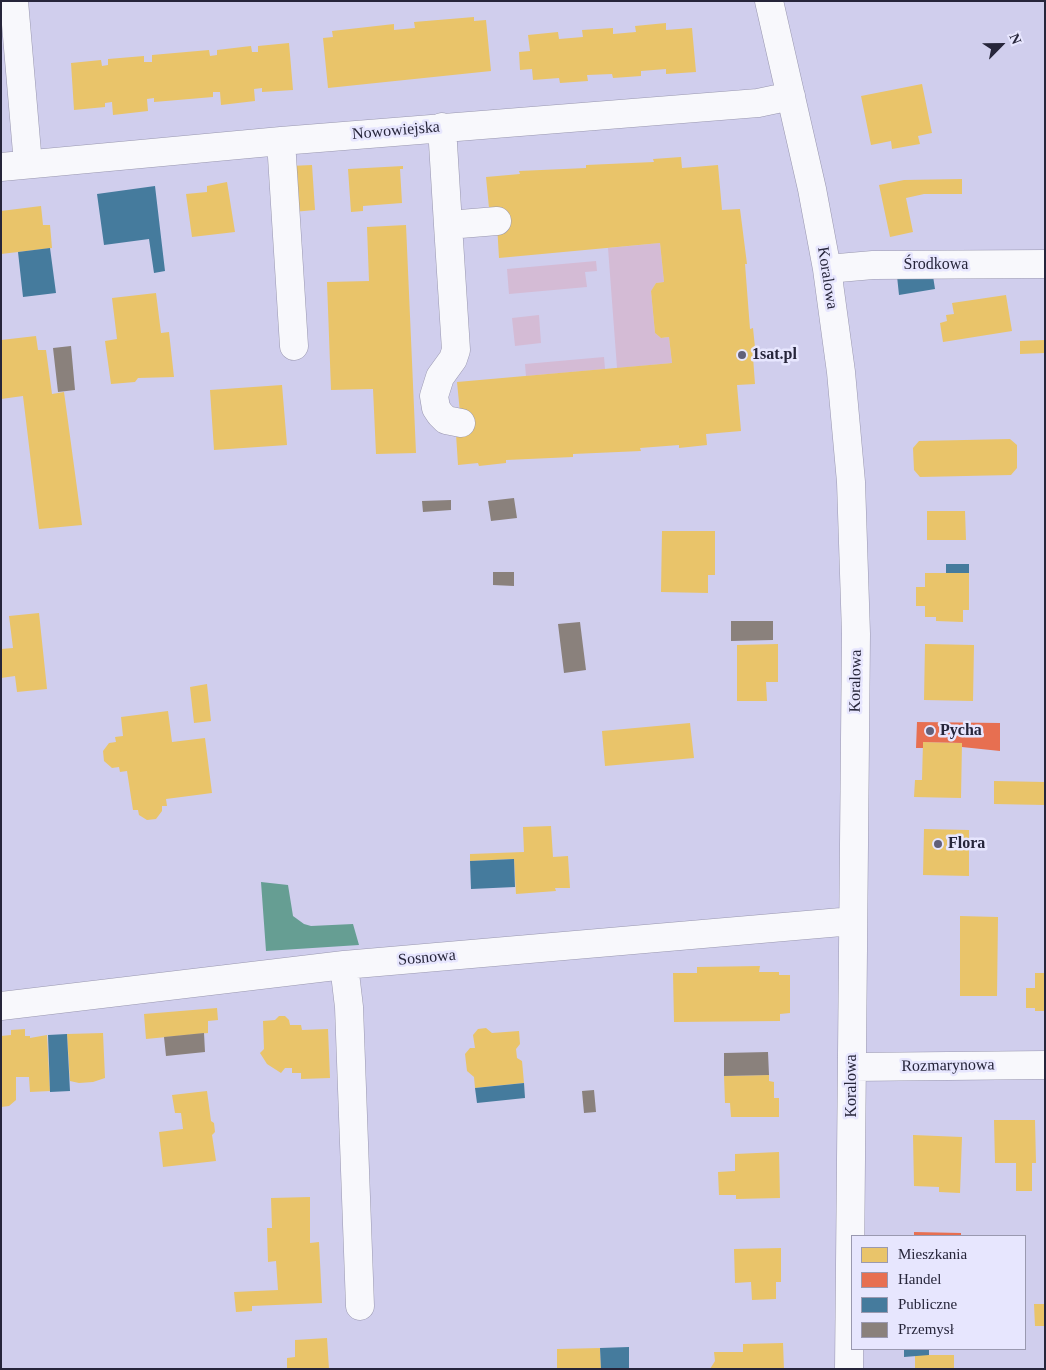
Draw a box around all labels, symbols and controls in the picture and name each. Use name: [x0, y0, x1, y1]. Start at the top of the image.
north arrow: [976, 20, 1026, 70]
text: N: [1006, 31, 1024, 47]
street label: Nowowiejska: [351, 118, 441, 144]
street label: Koralowa: [813, 245, 841, 311]
street label: Środkowa: [904, 255, 968, 275]
place label: 1sat.pl: [752, 345, 797, 365]
marker: 1sat.pl: [736, 349, 748, 361]
street label: Koralowa: [846, 649, 866, 713]
place label: Pycha: [940, 721, 982, 741]
marker: Pycha: [924, 725, 936, 737]
place label: Flora: [948, 834, 985, 854]
marker: Flora: [932, 838, 944, 850]
street label: Sosnowa: [397, 946, 457, 970]
street label: Koralowa: [842, 1054, 862, 1118]
street label: Rozmarynowa: [901, 1056, 995, 1076]
legend: [851, 1235, 1026, 1350]
text: Mieszkania: [898, 1246, 967, 1262]
text: Handel: [898, 1271, 941, 1287]
text: Publiczne: [898, 1296, 957, 1312]
text: Przemysł: [898, 1321, 954, 1337]

